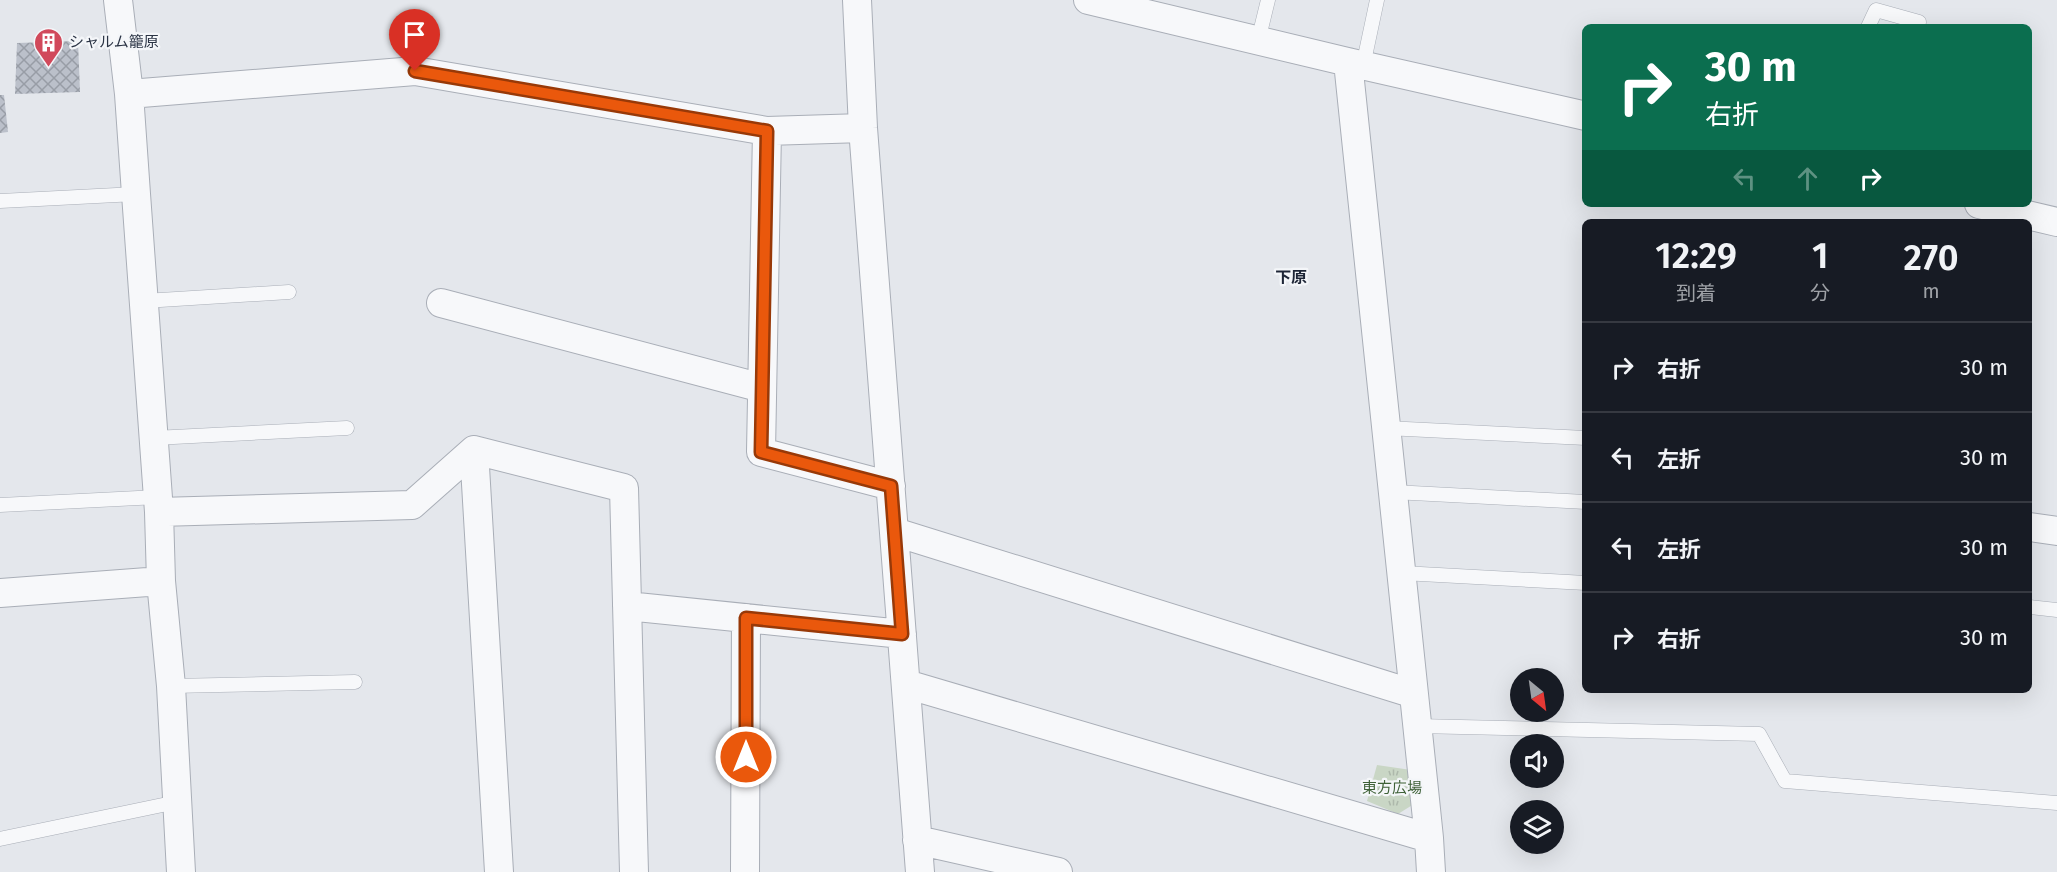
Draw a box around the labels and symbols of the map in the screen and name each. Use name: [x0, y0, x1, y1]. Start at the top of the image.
pin: [389, 9, 440, 71]
building icon: シャルム籠原: [32, 26, 64, 68]
place label: シャルム籠原: [69, 33, 159, 51]
district label: 下原: [1275, 268, 1307, 287]
north arrow: [1510, 668, 1564, 722]
position arrow: [714, 725, 778, 789]
park label: 東方広場: [1362, 779, 1422, 797]

